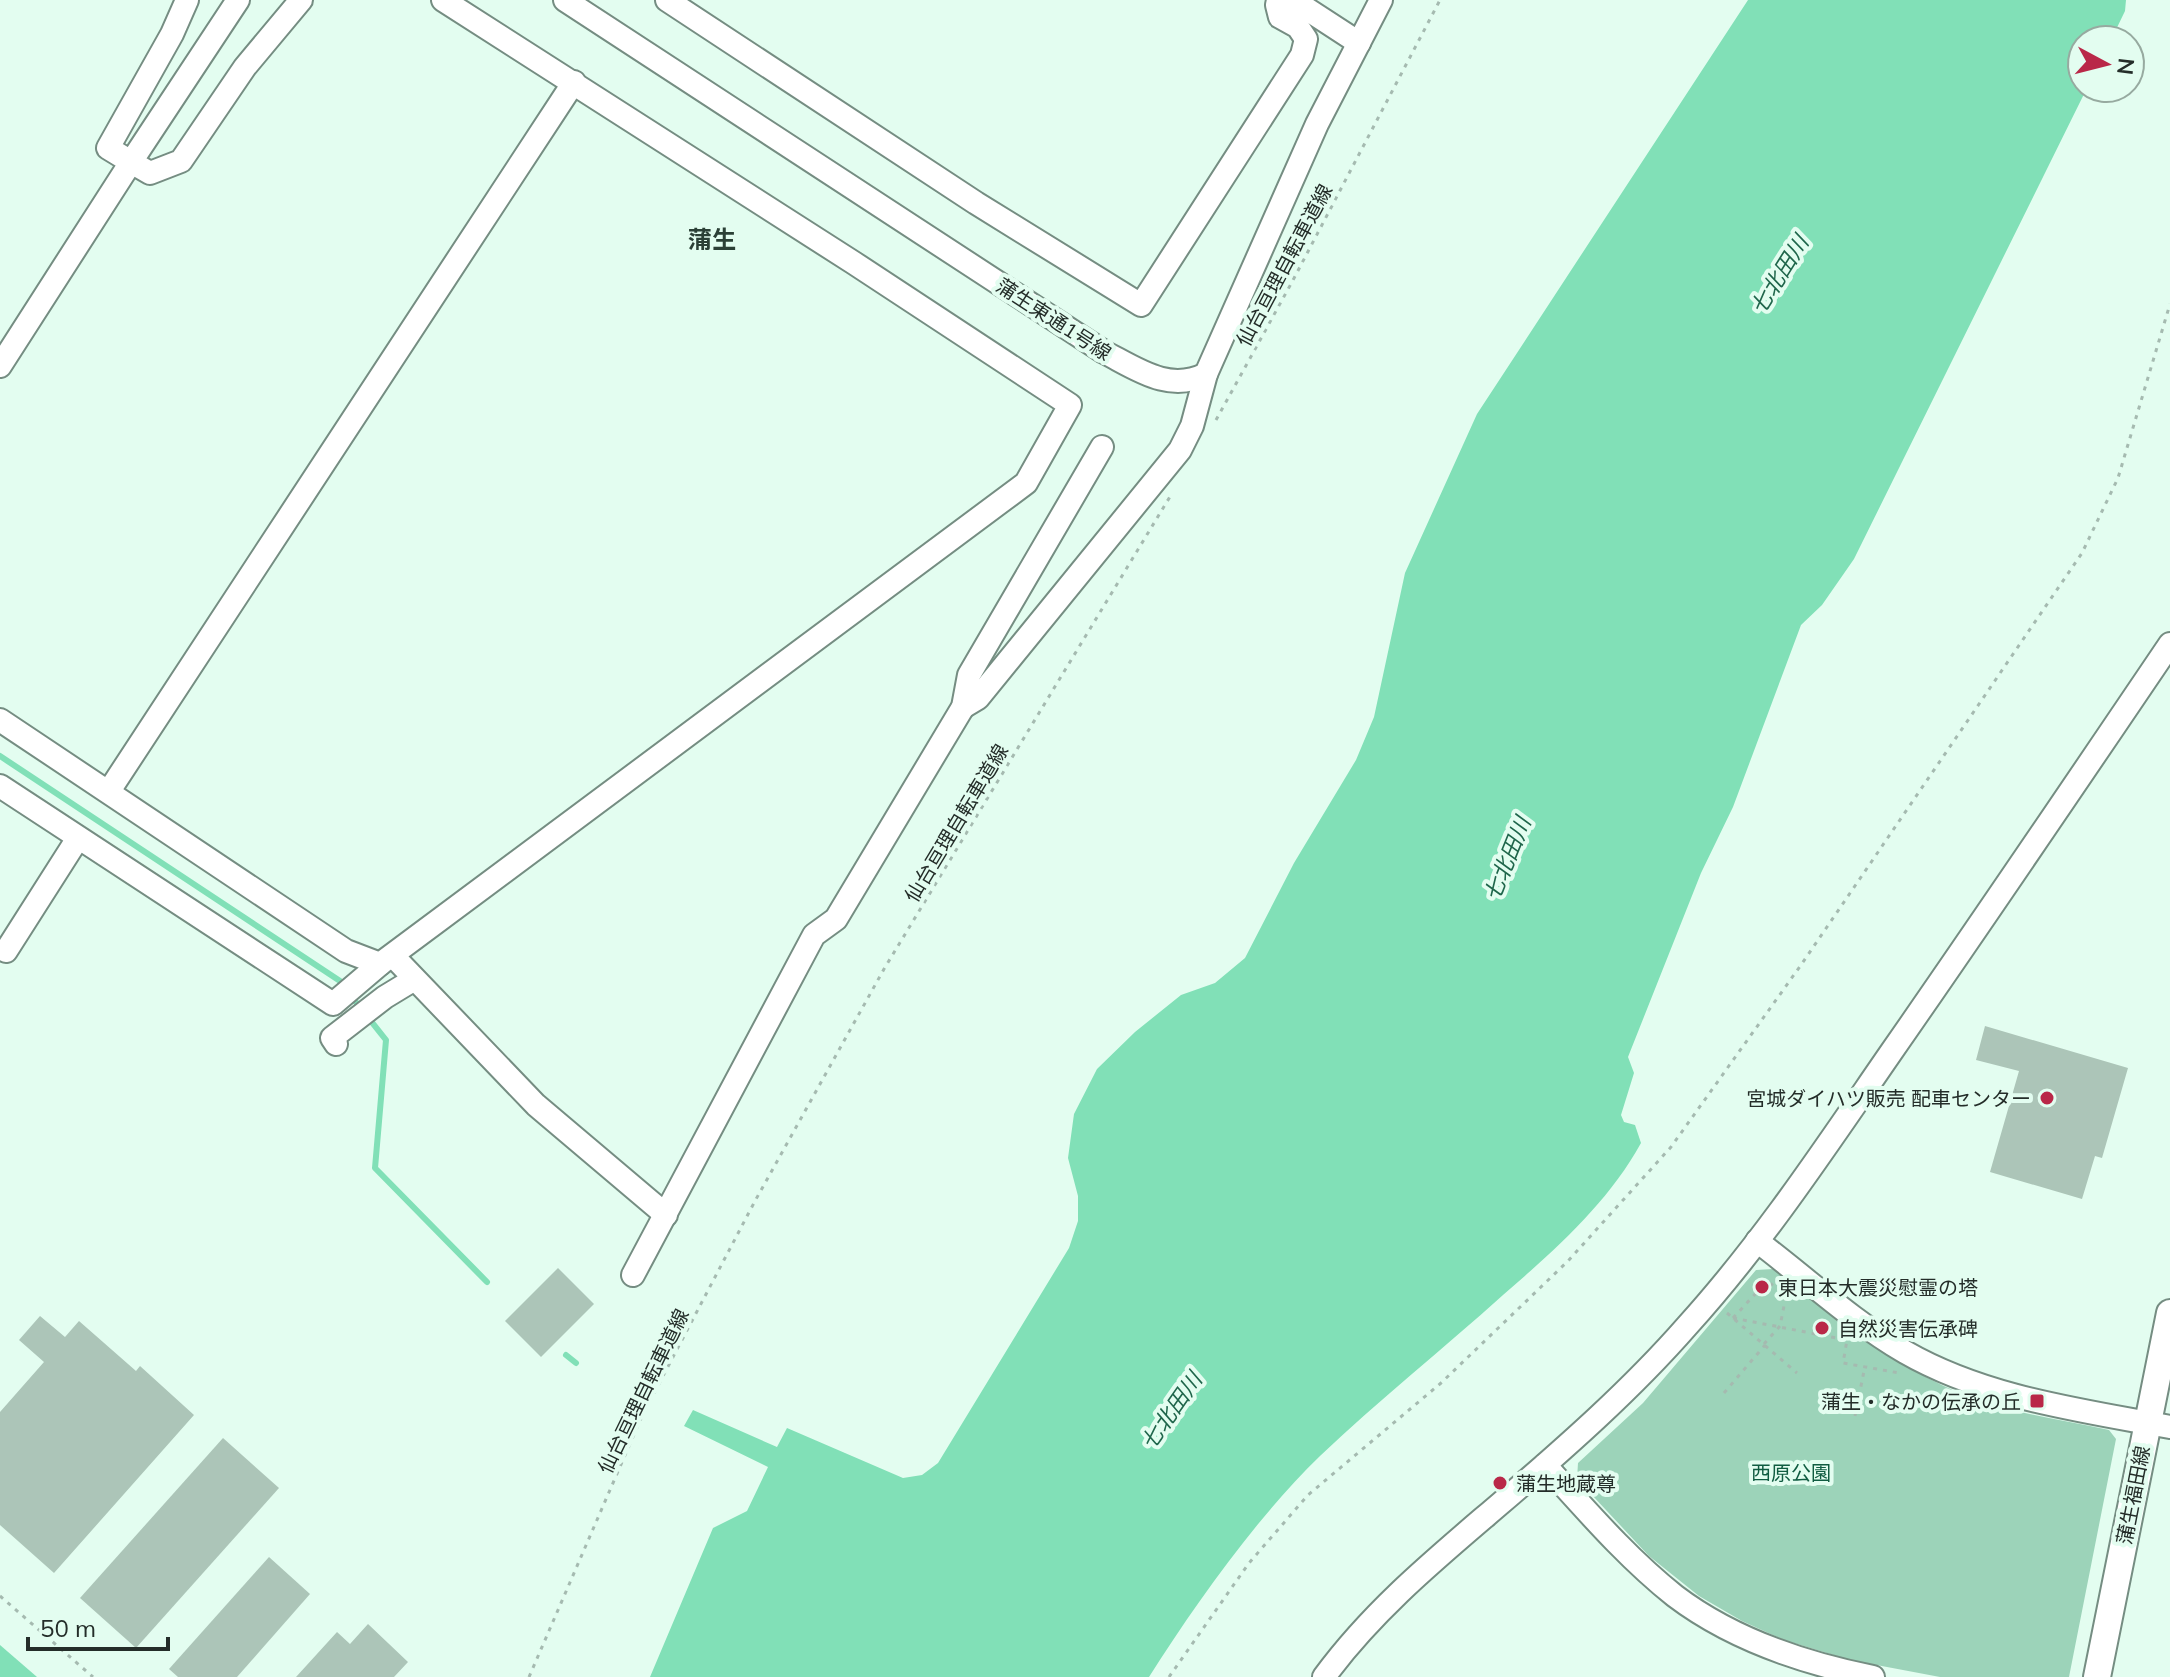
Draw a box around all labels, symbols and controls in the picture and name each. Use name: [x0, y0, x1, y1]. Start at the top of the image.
north arrow: [2066, 24, 2146, 104]
text: N: [2111, 56, 2141, 76]
street label: 仙台亘理自転車道線: [1231, 180, 1337, 350]
district label: 蒲生: [688, 224, 736, 254]
water label: 七北田川: [1744, 229, 1815, 320]
street label: 蒲生東通1号線: [992, 273, 1116, 365]
street label: 仙台亘理自転車道線: [899, 739, 1013, 907]
water label: 七北田川: [1478, 811, 1537, 905]
place label: 宮城ダイハツ販売 配車センター: [1746, 1086, 2031, 1111]
marker: 宮城ダイハツ販売 配車センター: [2038, 1089, 2056, 1107]
place label: 東日本大震災慰霊の塔: [1778, 1275, 1978, 1300]
marker: 東日本大震災慰霊の塔: [1753, 1278, 1771, 1296]
street label: 仙台亘理自転車道線: [592, 1305, 694, 1477]
place label: 自然災害伝承碑: [1838, 1316, 1978, 1341]
marker: 自然災害伝承碑: [1813, 1319, 1831, 1337]
water label: 七北田川: [1134, 1365, 1209, 1455]
place label: 蒲生・なかの伝承の丘: [1821, 1389, 2021, 1414]
marker: 蒲生・なかの伝承の丘: [2028, 1392, 2046, 1410]
street label: 蒲生福田線: [2111, 1444, 2155, 1546]
park label: 西原公園: [1751, 1460, 1831, 1485]
place label: 蒲生地蔵尊: [1516, 1471, 1616, 1496]
marker: 蒲生地蔵尊: [1491, 1474, 1509, 1492]
scale bar: [28, 1601, 168, 1651]
text: 50 m: [40, 1613, 96, 1643]

